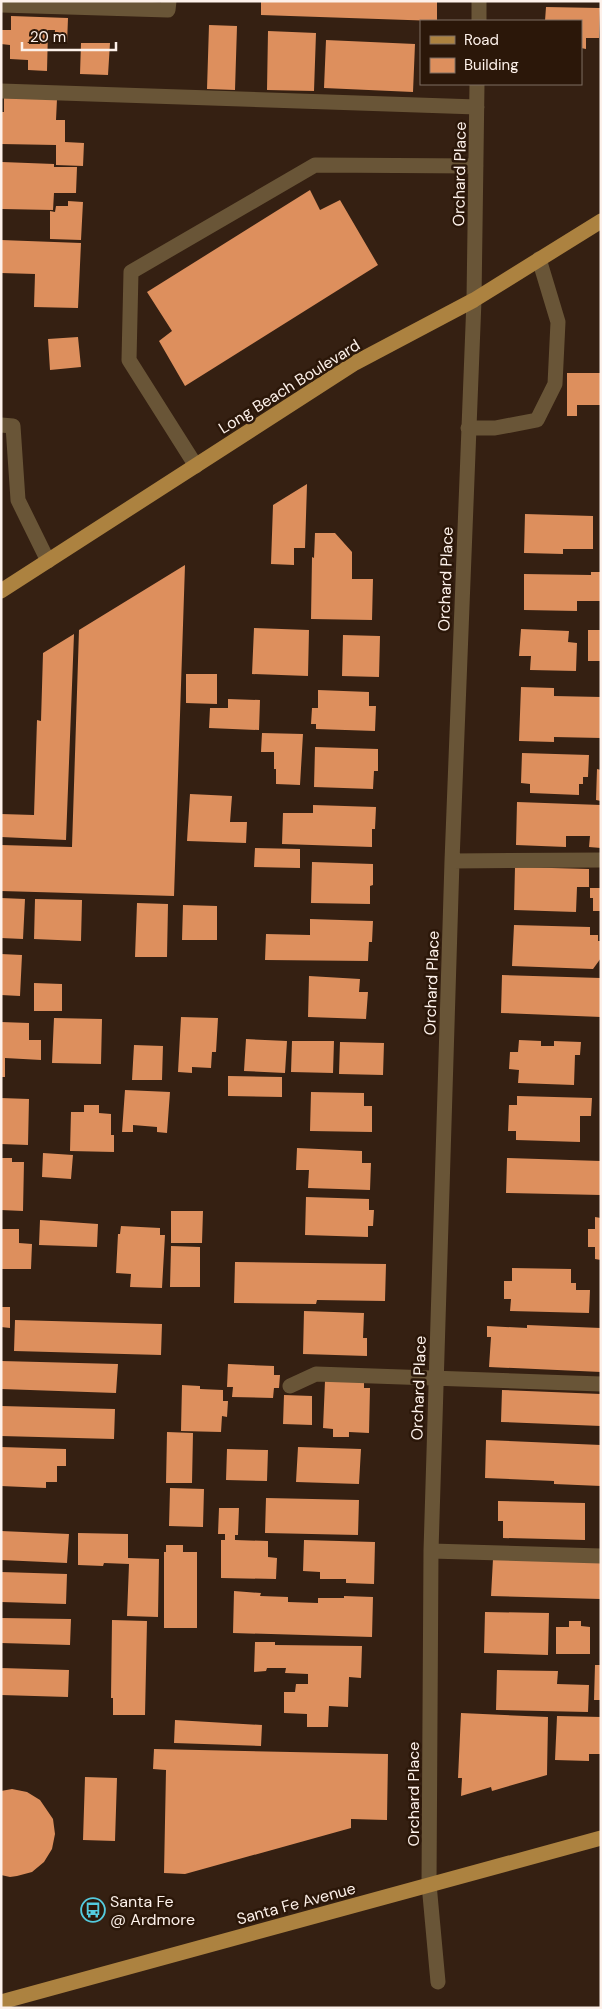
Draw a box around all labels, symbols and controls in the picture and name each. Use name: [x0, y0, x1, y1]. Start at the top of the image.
scale bar: [22, 20, 116, 52]
legend: [420, 20, 582, 85]
text: 20 m: [30, 27, 66, 47]
text: Road: [464, 30, 499, 50]
text: Building: [464, 55, 519, 75]
street label: Orchard Place: [448, 121, 471, 227]
street label: Long Beach Boulevard: [215, 334, 364, 439]
street label: Orchard Place: [433, 526, 458, 632]
street label: Orchard Place: [419, 930, 444, 1036]
street label: Orchard Place: [406, 1335, 431, 1441]
street label: Orchard Place: [403, 1742, 424, 1846]
street label: Santa Fe Avenue: [234, 1878, 358, 1929]
place label: Santa Fe @ Ardmore: [110, 1891, 195, 1930]
bus stop icon: Santa Fe @ Ardmore: [80, 1897, 106, 1923]

